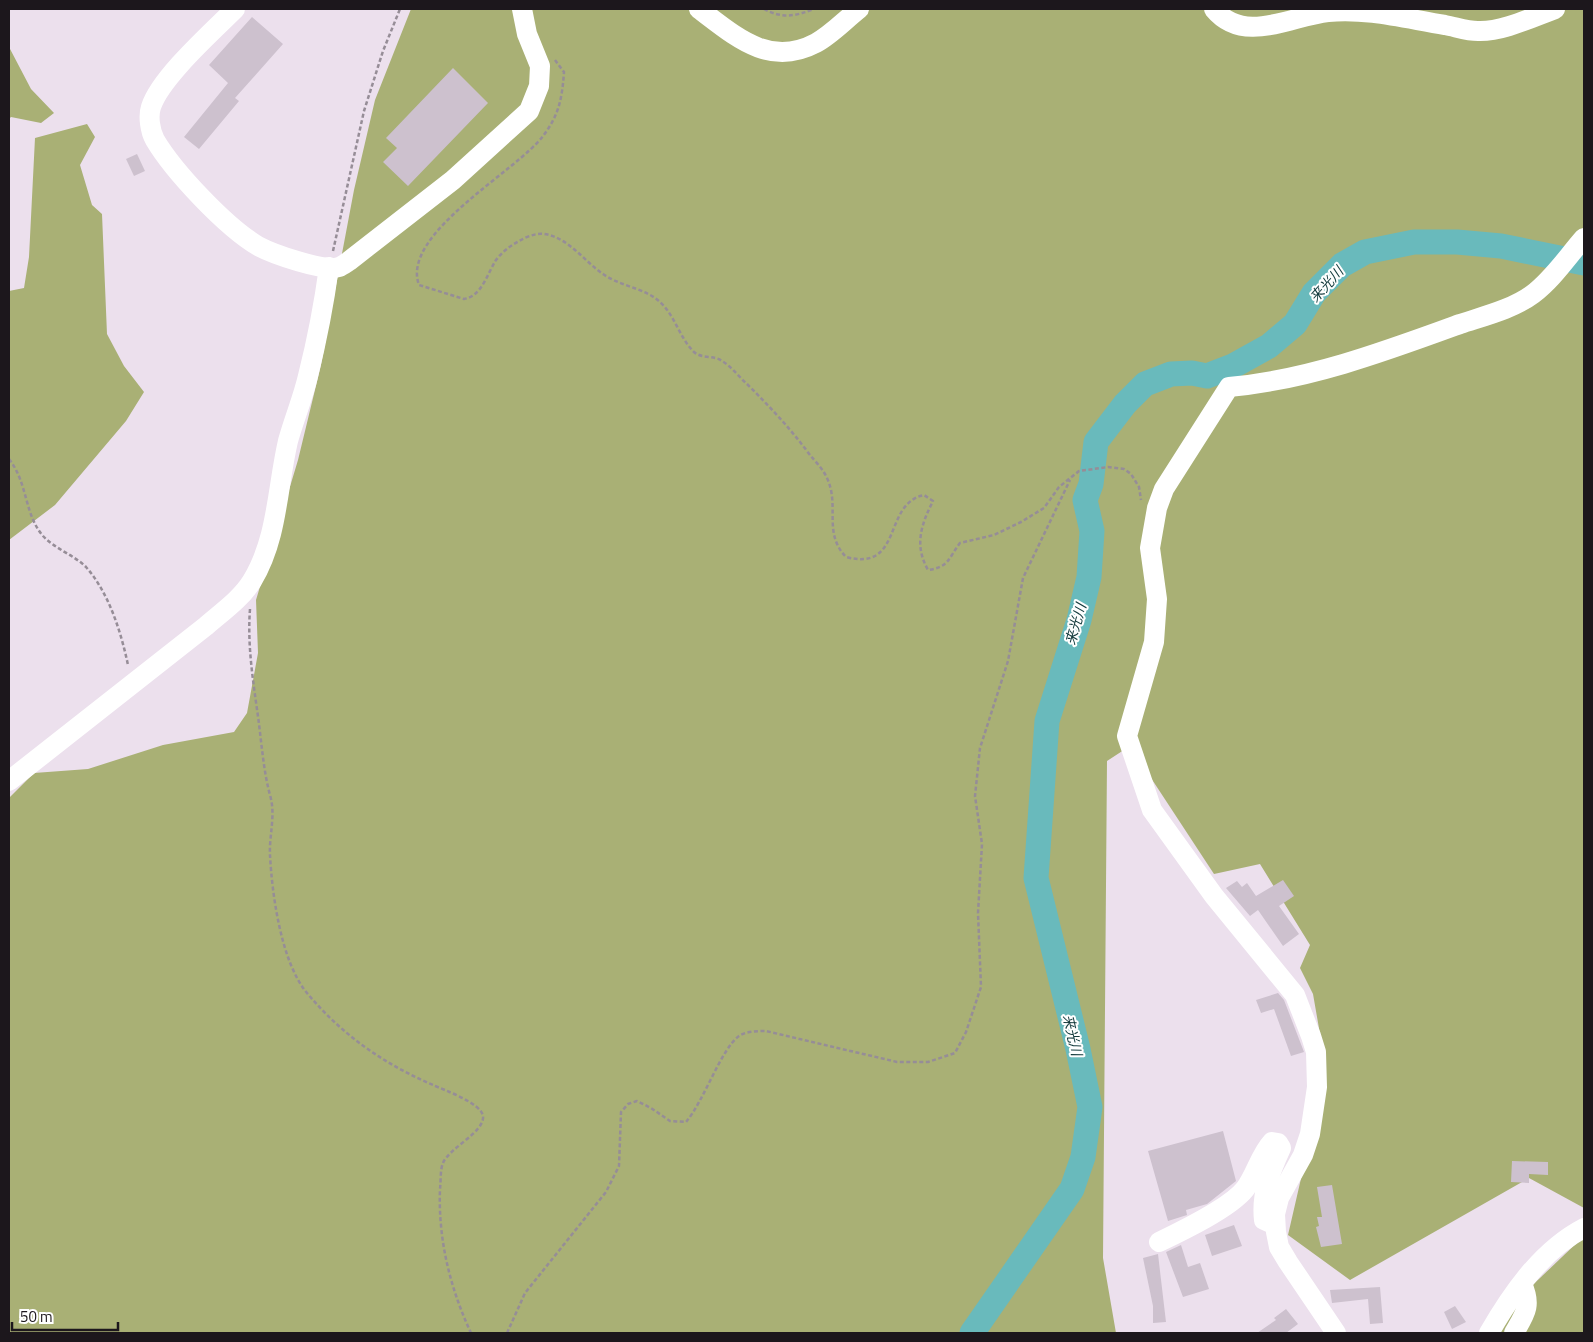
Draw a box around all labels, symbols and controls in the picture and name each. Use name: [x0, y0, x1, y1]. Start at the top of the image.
water label: 来光川: [1304, 260, 1349, 307]
water label: 来光川: [1059, 599, 1091, 647]
water label: 来光川: [1058, 1012, 1088, 1060]
scale bar: [12, 1300, 119, 1332]
text: 50 m: [20, 1305, 53, 1328]

